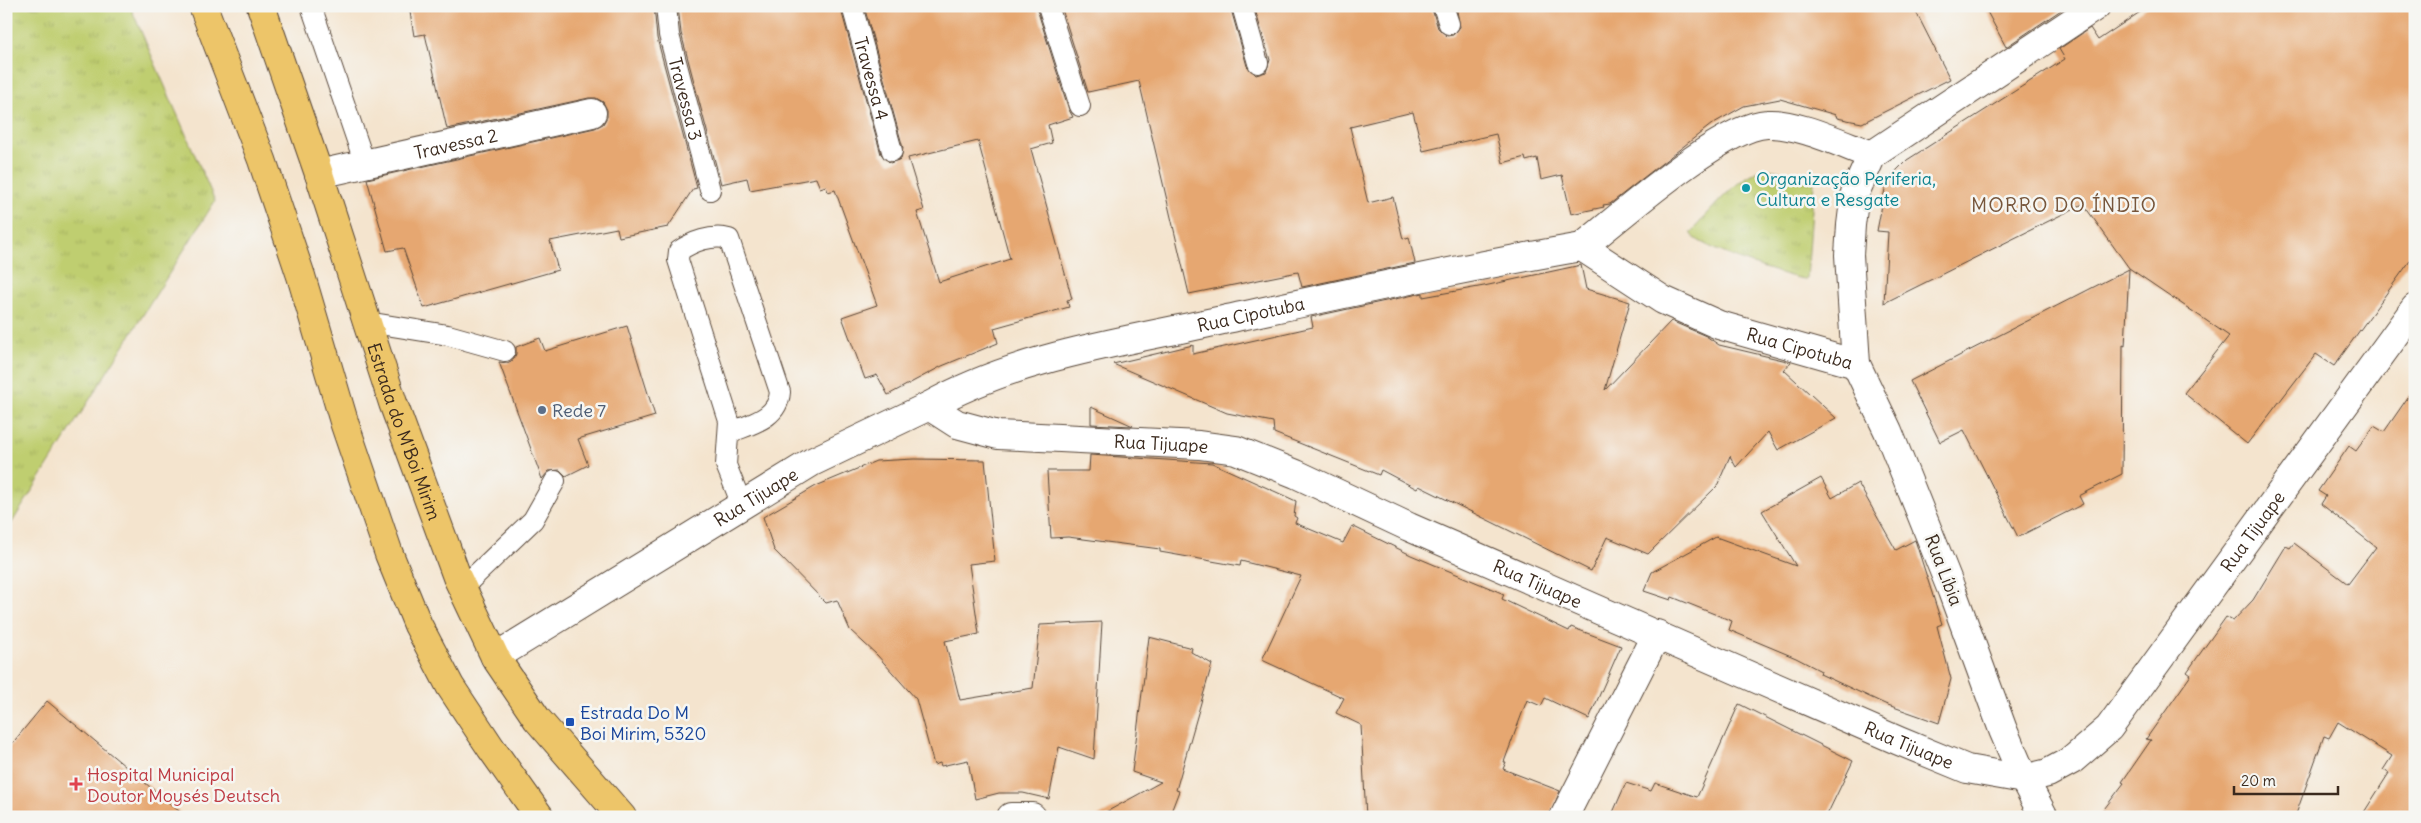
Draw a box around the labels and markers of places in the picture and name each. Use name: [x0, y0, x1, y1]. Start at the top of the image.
place label: Organização Periferia, Cultura e Resgate: [1756, 167, 1936, 211]
marker: Organização Periferia, Cultura e Resgate: [1740, 182, 1752, 194]
place label: Rede 7: [552, 399, 606, 422]
marker: Rede 7: [536, 404, 548, 416]
place label: Estrada Do M Boi Mirim, 5320: [580, 701, 706, 745]
marker: Estrada Do M Boi Mirim, 5320: [564, 716, 576, 728]
place label: Hospital Municipal Doutor Moysés Deutsch: [87, 763, 280, 807]
marker: Hospital Municipal Doutor Moysés Deutsch: [69, 777, 83, 791]

